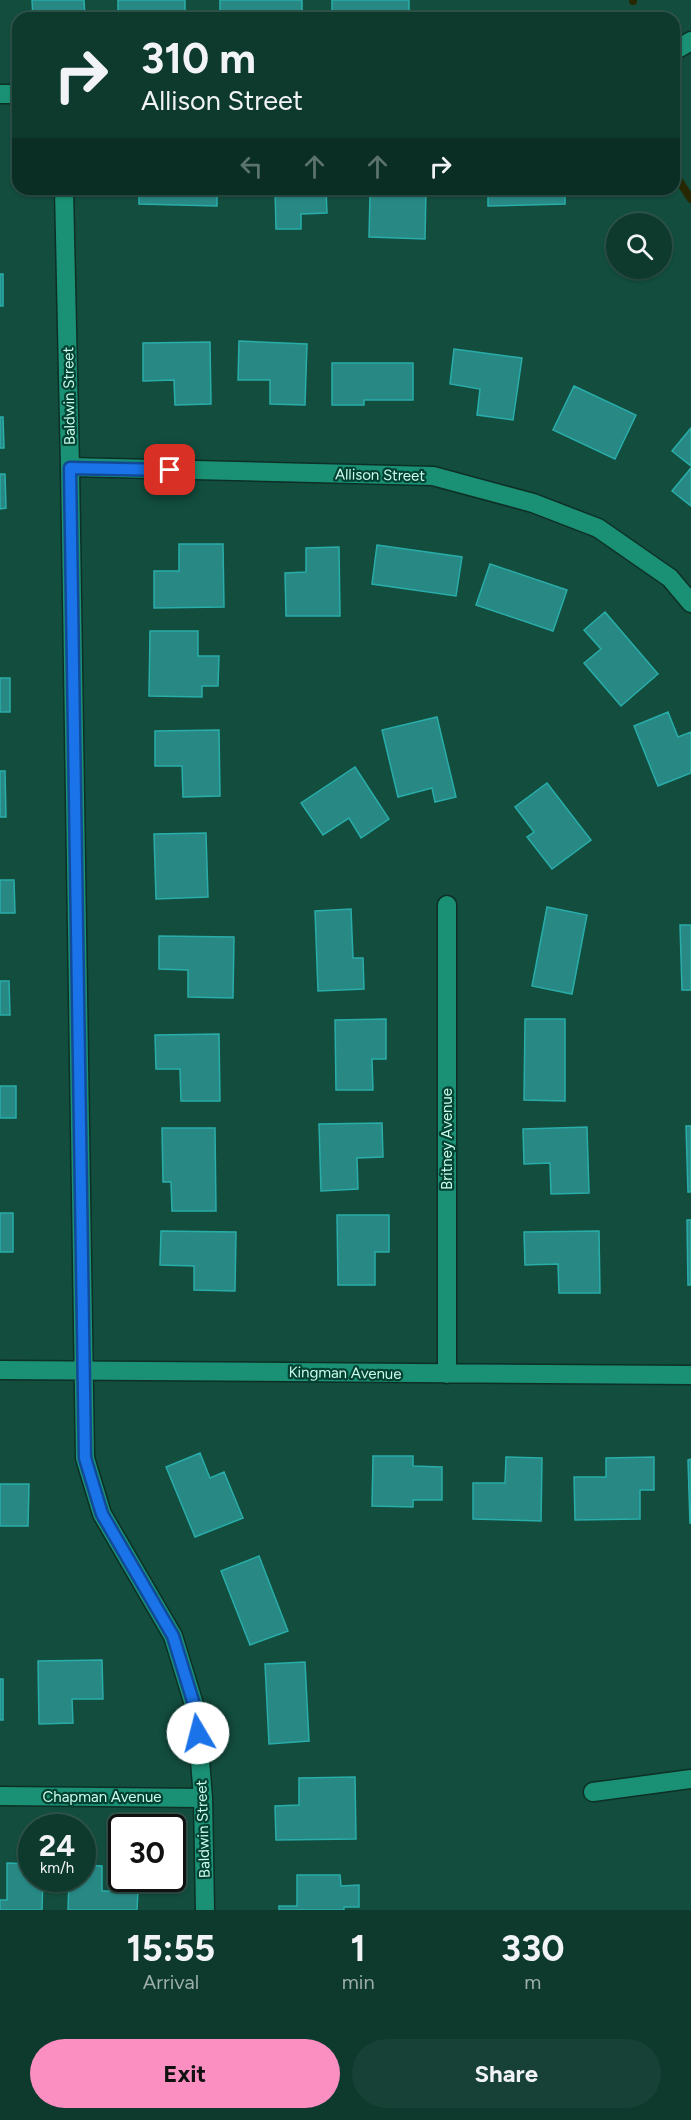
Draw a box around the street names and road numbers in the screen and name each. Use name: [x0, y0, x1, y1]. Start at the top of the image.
street label: Baldwin Street: [59, 346, 79, 445]
street label: Allison Street: [335, 465, 425, 485]
street label: Britney Avenue: [438, 1088, 456, 1190]
street label: Kingman Avenue: [288, 1363, 402, 1383]
street label: Baldwin Street: [192, 1779, 214, 1878]
street label: Chapman Avenue: [43, 1788, 161, 1806]

